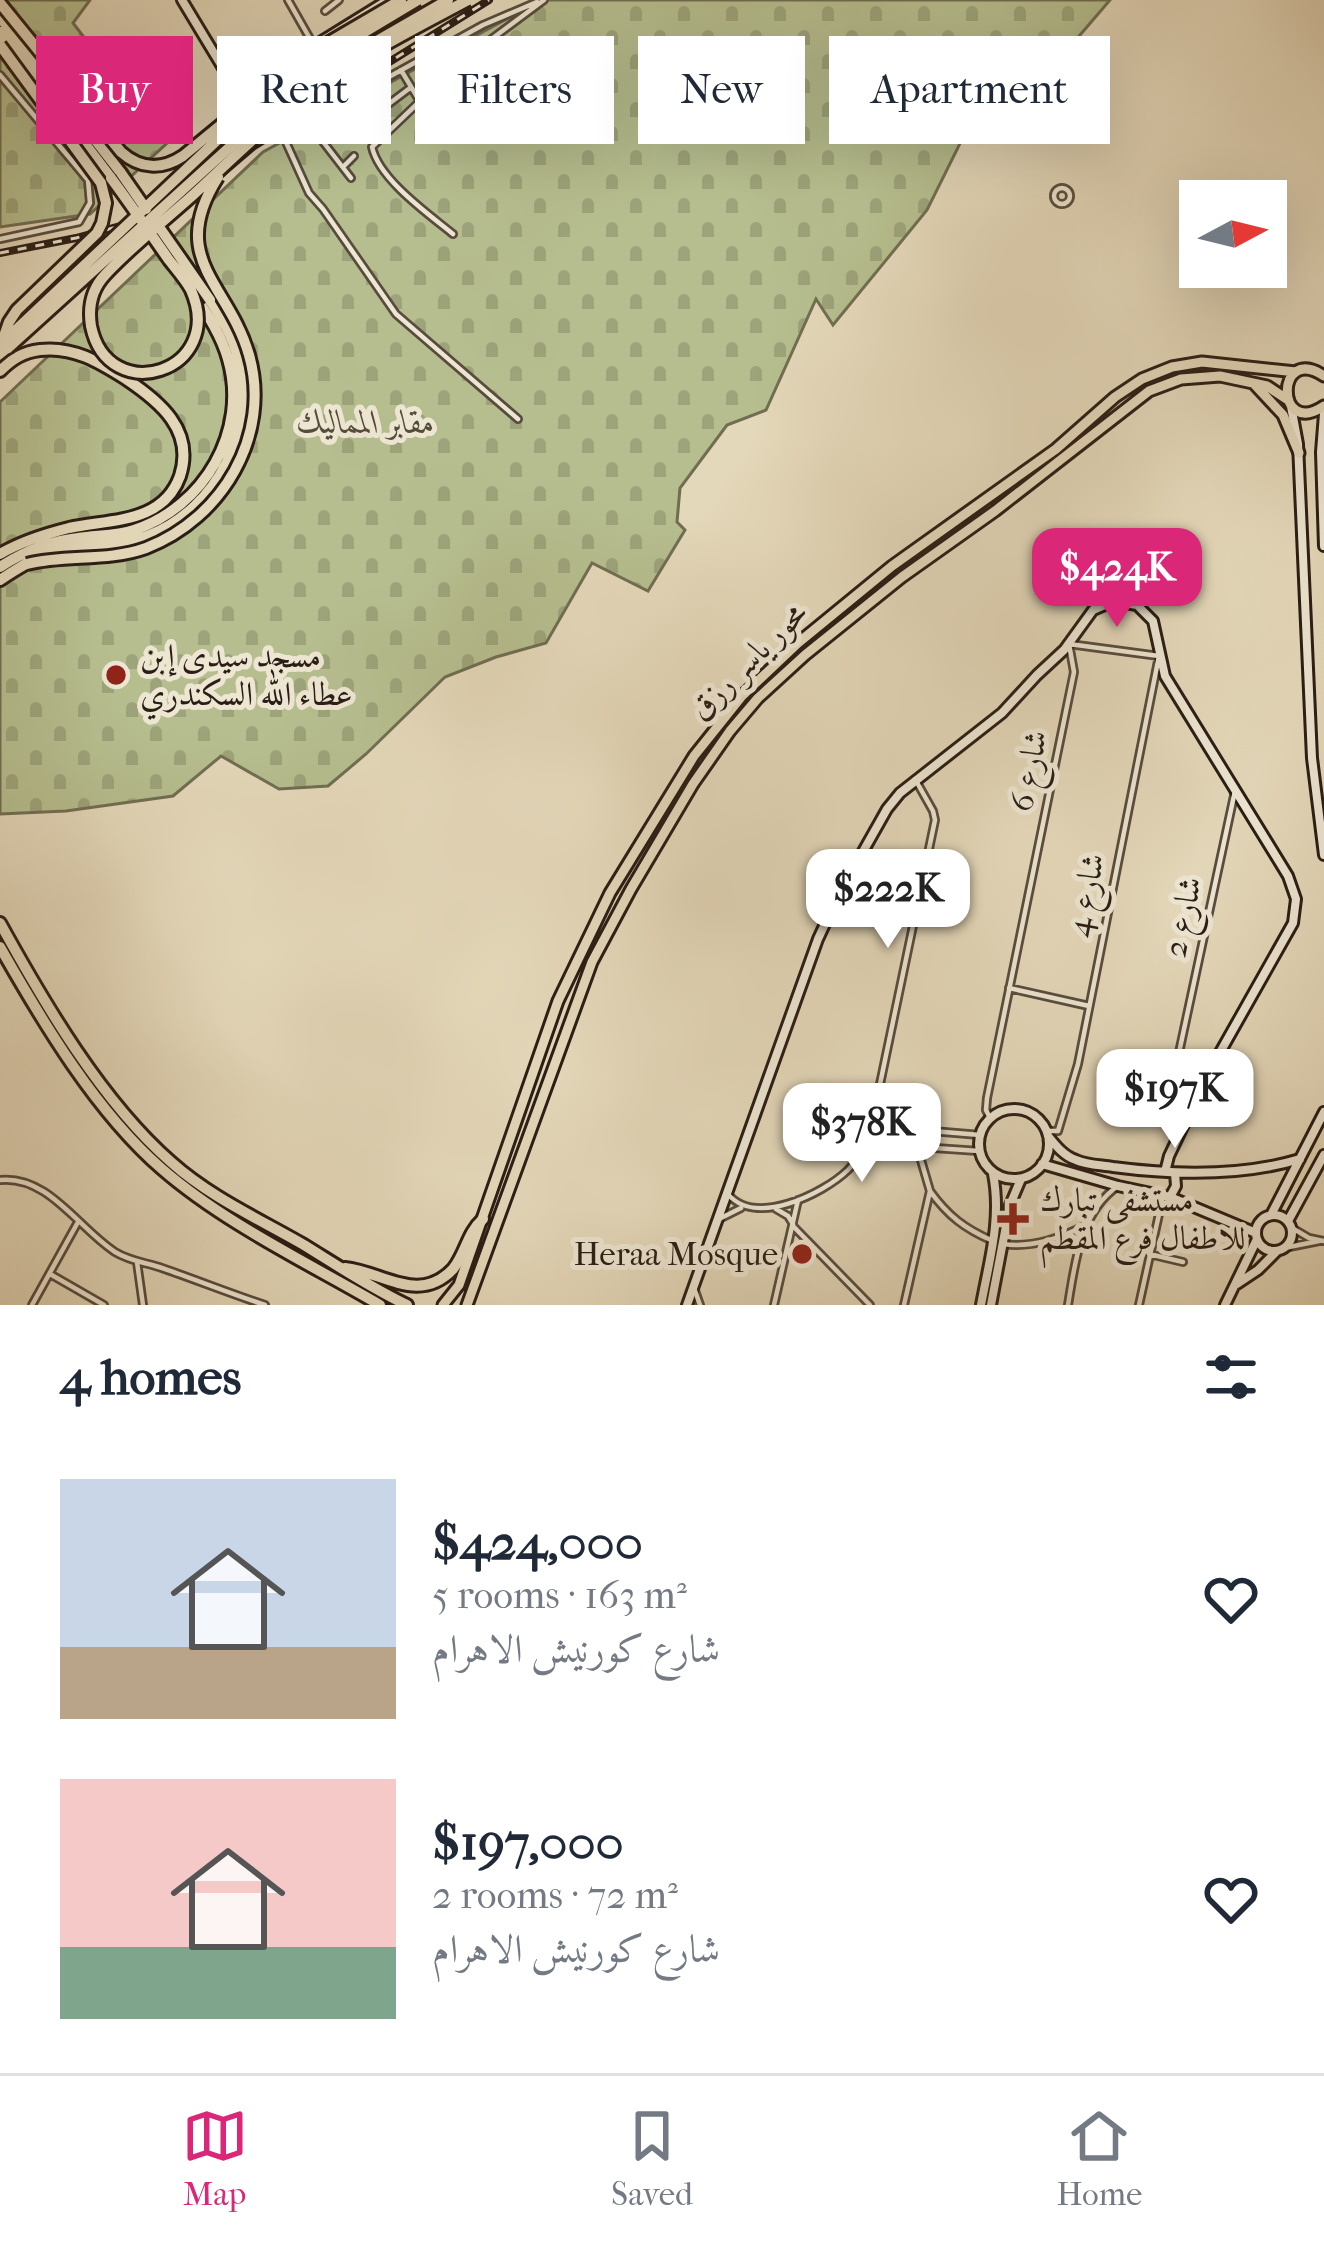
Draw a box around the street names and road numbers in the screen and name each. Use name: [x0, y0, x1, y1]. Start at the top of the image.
street label: محور ياسر رزق: [681, 594, 817, 730]
street label: شارع 6: [1002, 727, 1064, 817]
street label: شارع 4: [1059, 850, 1121, 941]
street label: شارع 2: [1155, 873, 1218, 963]

